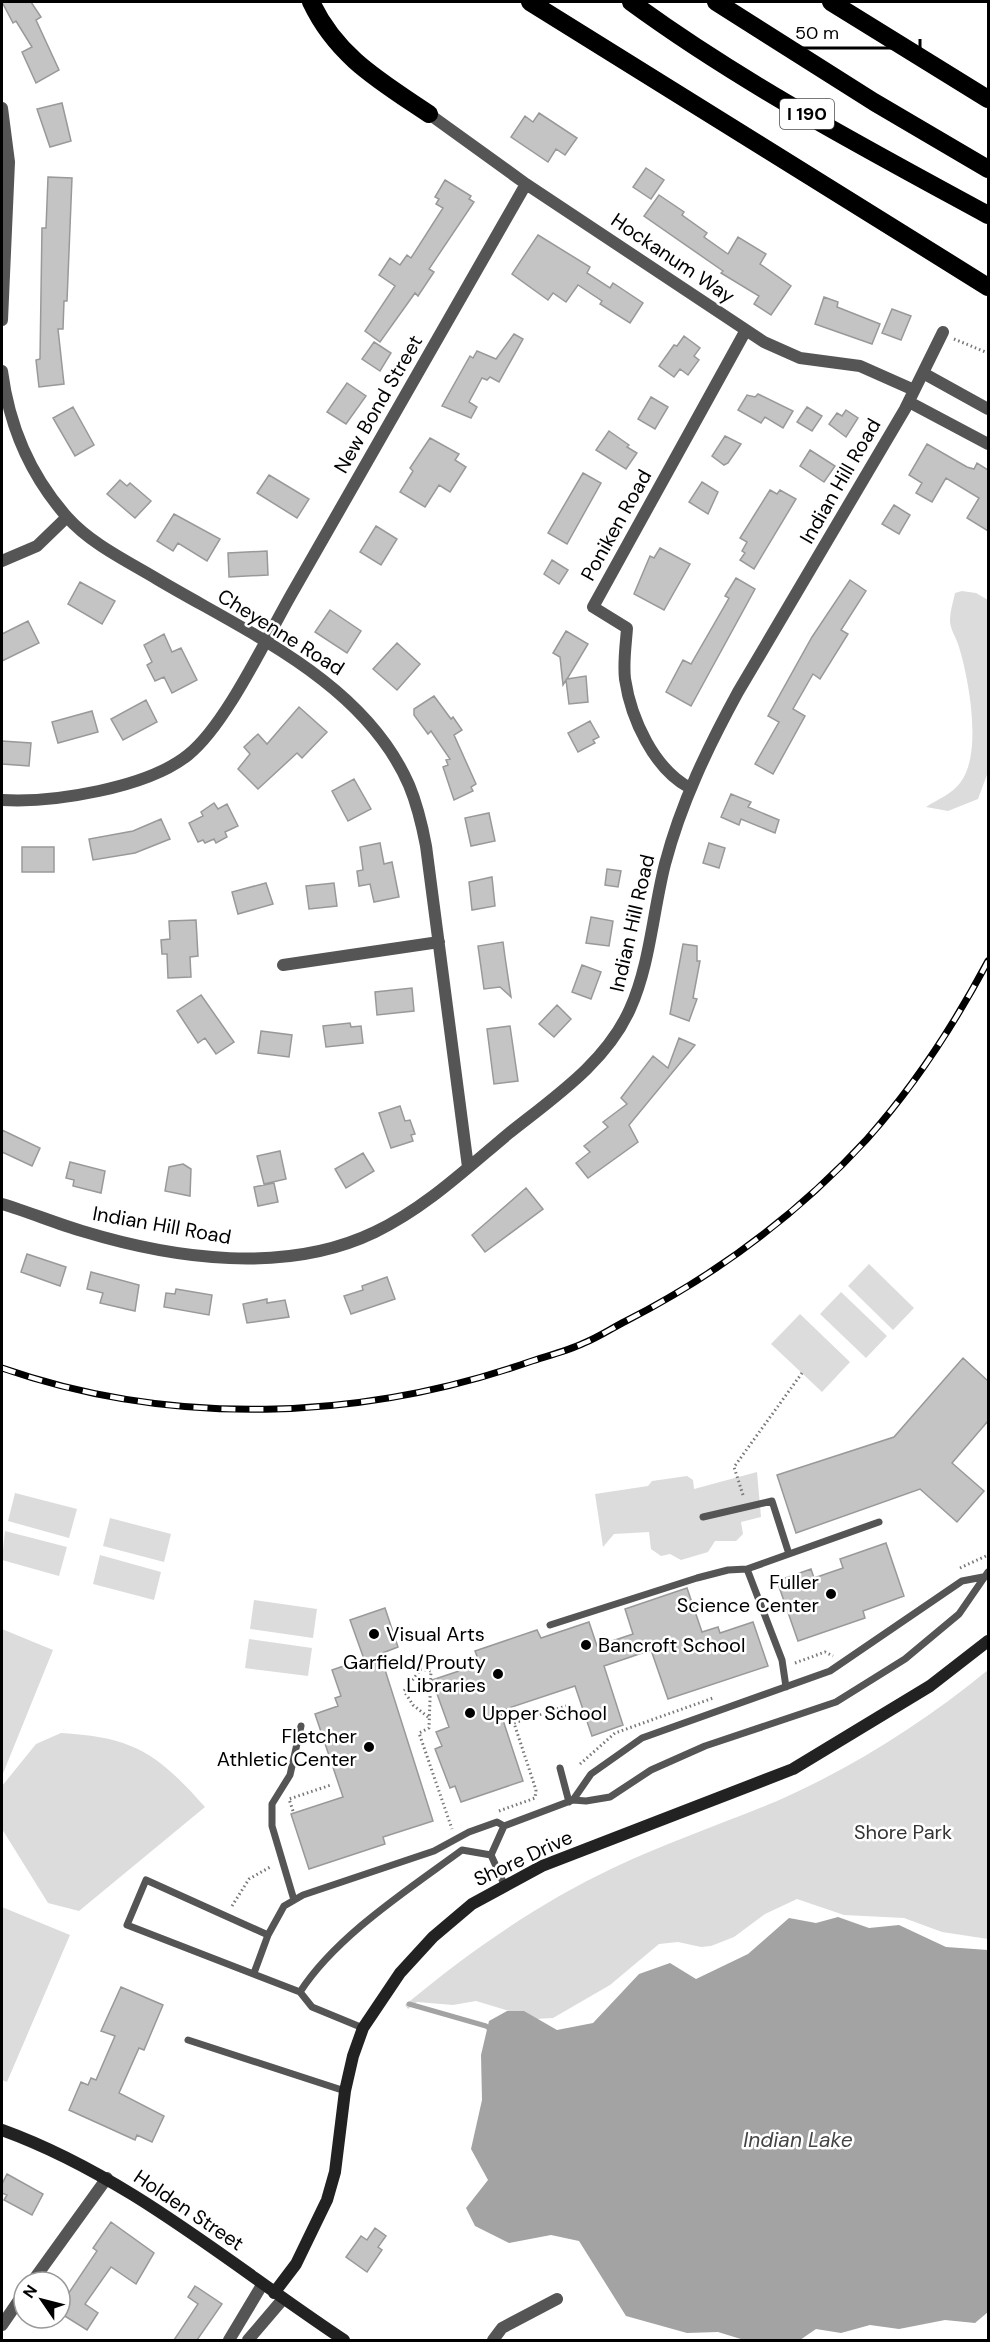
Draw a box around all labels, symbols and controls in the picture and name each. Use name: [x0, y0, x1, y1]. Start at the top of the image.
scale bar: [786, 12, 920, 50]
text: 50 m: [795, 21, 839, 45]
road number: I 190: [780, 99, 834, 129]
street label: Hockanum Way: [606, 207, 740, 309]
street label: New Bond Street: [328, 330, 428, 478]
street label: Indian Hill Road: [794, 414, 886, 548]
street label: Poniken Road: [575, 465, 657, 585]
street label: Cheyenne Road: [213, 583, 349, 681]
street label: Indian Hill Road: [604, 852, 660, 994]
street label: Indian Hill Road: [91, 1200, 233, 1250]
place label: Fuller Science Center: [677, 1569, 819, 1618]
marker: Fuller Science Center: [824, 1587, 838, 1601]
place label: Visual Arts: [386, 1621, 485, 1647]
marker: Visual Arts: [367, 1627, 381, 1641]
place label: Bancroft School: [598, 1632, 745, 1658]
marker: Bancroft School: [579, 1638, 593, 1652]
place label: Garfield/Prouty Libraries: [343, 1649, 486, 1698]
marker: Garfield/Prouty Libraries: [491, 1667, 505, 1681]
place label: Upper School: [482, 1700, 607, 1726]
marker: Upper School: [463, 1706, 477, 1720]
place label: Fletcher Athletic Center: [217, 1723, 357, 1772]
marker: Fletcher Athletic Center: [362, 1740, 376, 1754]
park label: Shore Park: [854, 1819, 952, 1845]
street label: Shore Drive: [469, 1824, 577, 1892]
water label: Indian Lake: [743, 2126, 853, 2154]
street label: Holden Street: [129, 2164, 249, 2256]
north arrow: [12, 2270, 72, 2330]
text: N: [18, 2281, 42, 2302]

